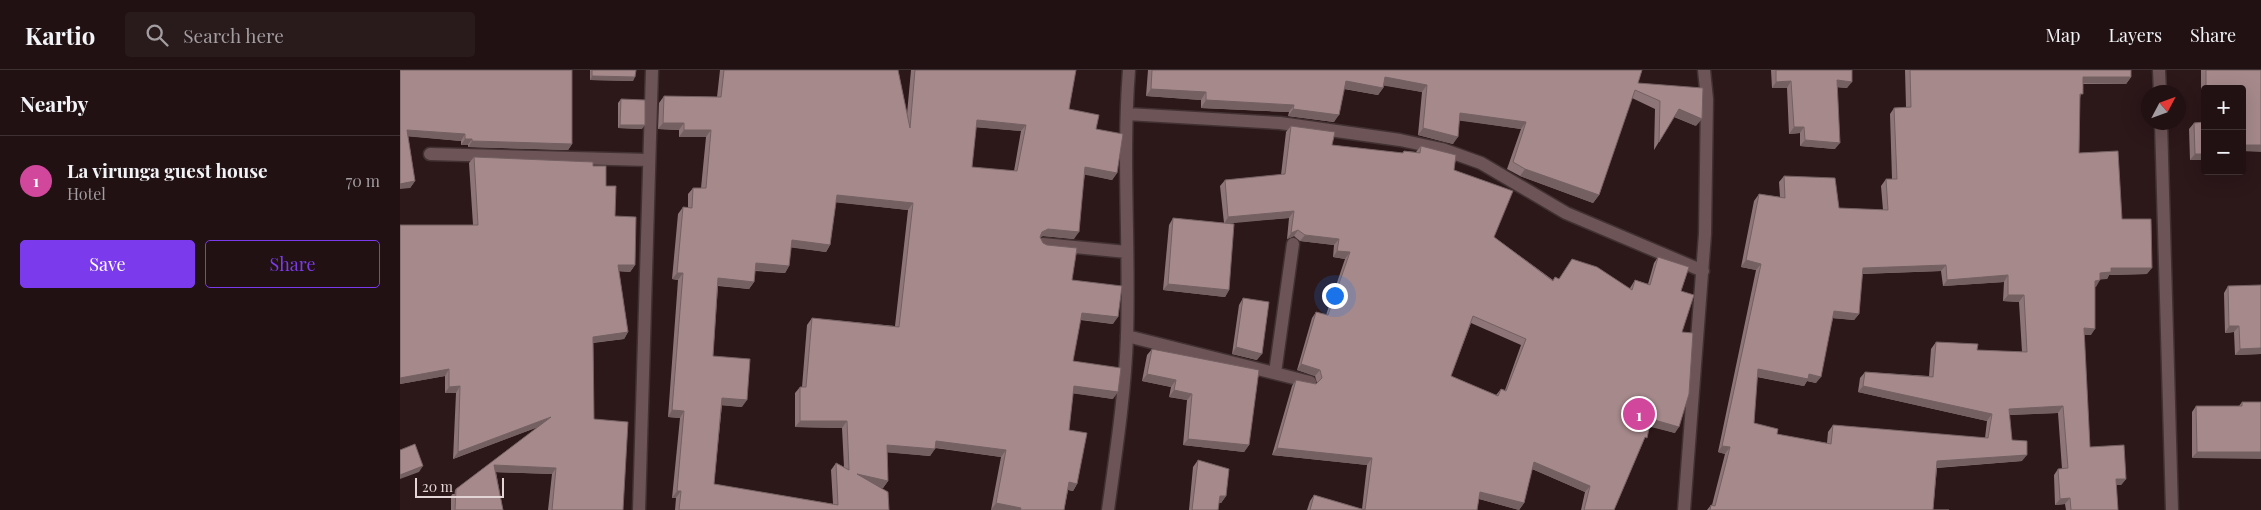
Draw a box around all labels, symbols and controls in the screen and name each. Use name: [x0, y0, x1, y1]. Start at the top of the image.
search box: [125, 12, 475, 57]
text: Kartio: [25, 19, 95, 51]
icon: search: [143, 21, 171, 49]
text: Search here: [183, 22, 284, 48]
text: Map: [2045, 23, 2080, 47]
text: Layers: [2108, 23, 2162, 47]
text: Share: [2190, 23, 2236, 47]
north arrow: [2141, 85, 2186, 130]
map controls: [2201, 85, 2246, 175]
button: +: [2201, 85, 2246, 130]
text: Nearby: [20, 89, 89, 117]
button: −: [2201, 130, 2246, 175]
text: La virunga guest house: [67, 157, 268, 183]
text: 1: [33, 170, 39, 191]
text: 70 m: [346, 170, 380, 191]
text: Hotel: [67, 183, 106, 204]
button: Save: [20, 240, 195, 288]
button: Share: [205, 240, 380, 288]
your location: [1322, 283, 1348, 309]
pin: 1: [1623, 395, 1655, 433]
scale bar: [415, 475, 504, 498]
text: 20 m: [422, 477, 453, 496]

